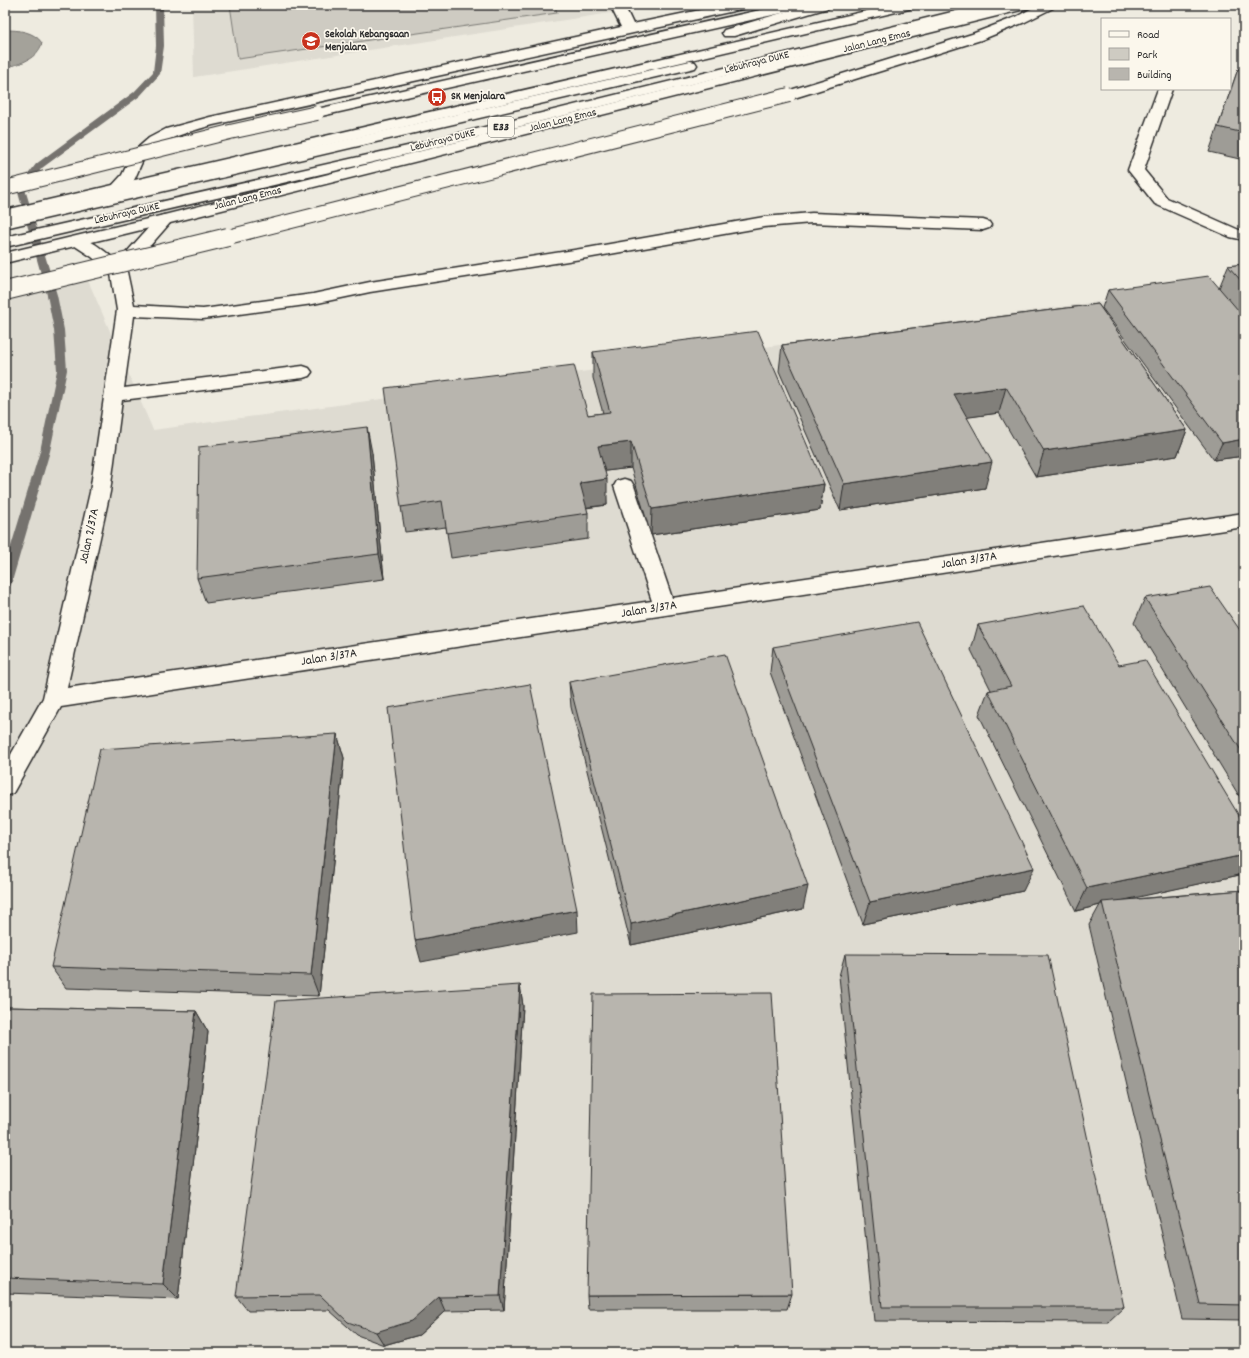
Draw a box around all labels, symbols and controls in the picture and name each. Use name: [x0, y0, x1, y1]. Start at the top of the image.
legend: [1101, 18, 1231, 90]
street label: Jalan Lang Emas: [842, 26, 913, 58]
place label: Sekolah Kebangsaan Menjalara: [325, 27, 409, 56]
text: Road: [1137, 27, 1159, 44]
school or university icon: Sekolah Kebangsaan Menjalara: [300, 30, 322, 52]
street label: Lebuhraya DUKE: [723, 47, 791, 79]
text: Park: [1137, 47, 1158, 64]
text: Building: [1137, 67, 1172, 84]
bus stop icon: SK Menjalara: [426, 86, 448, 108]
place label: SK Menjalara: [451, 89, 506, 105]
street label: Jalan Lang Emas: [528, 105, 599, 137]
road number: E33: [488, 117, 514, 137]
street label: Lebuhraya DUKE: [409, 125, 477, 157]
street label: Jalan Lang Emas: [213, 183, 284, 215]
street label: Lebuhraya DUKE: [93, 199, 161, 229]
street label: Jalan 2/37A: [75, 507, 105, 565]
street label: Jalan 3/37A: [940, 547, 998, 575]
street label: Jalan 3/37A: [620, 596, 678, 624]
street label: Jalan 3/37A: [300, 644, 358, 672]

